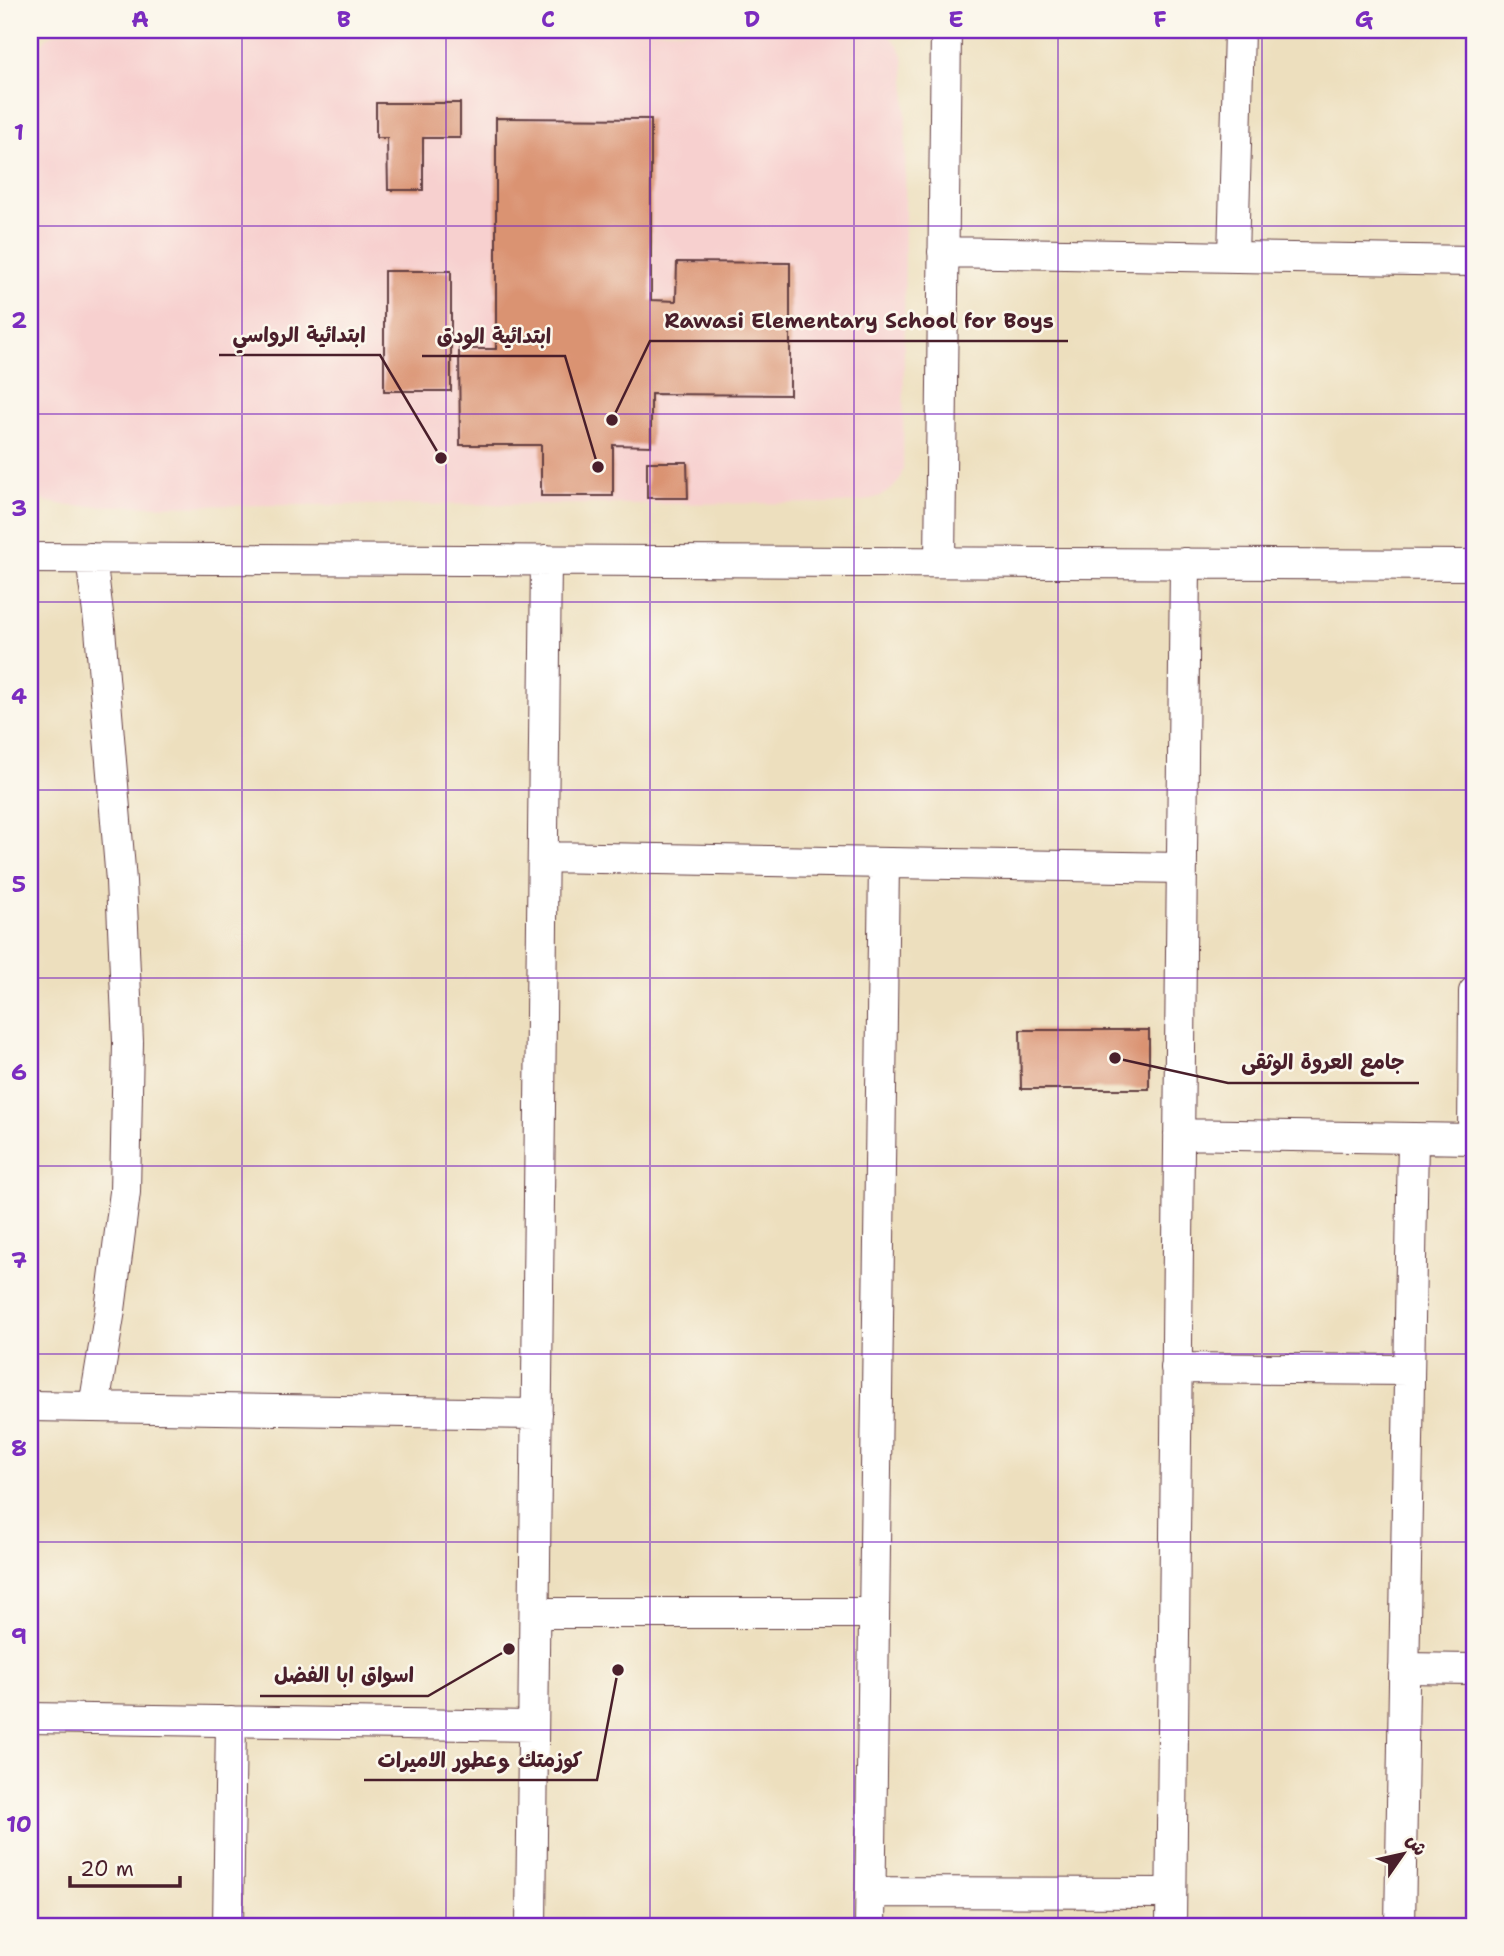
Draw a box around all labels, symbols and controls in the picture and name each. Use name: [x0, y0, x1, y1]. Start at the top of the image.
text: A: [131, 4, 149, 34]
text: B: [337, 4, 351, 34]
text: C: [541, 4, 555, 34]
text: D: [744, 4, 760, 34]
text: E: [948, 4, 964, 34]
text: F: [1153, 4, 1167, 34]
text: G: [1355, 4, 1374, 34]
text: 1: [14, 117, 24, 147]
callout: Rawasi Elementary School for Boys: [650, 299, 1068, 341]
text: 2: [11, 305, 27, 335]
text: Rawasi Elementary School for Boys: [664, 307, 1054, 335]
callout: ابتدائية الرواسي: [219, 313, 380, 355]
callout: ابتدائية الودق: [422, 314, 565, 356]
text: ابتدائية الرواسي: [232, 321, 366, 354]
text: ابتدائية الودق: [437, 322, 551, 350]
text: 3: [11, 493, 27, 523]
text: 4: [11, 681, 27, 711]
text: 5: [12, 869, 26, 899]
callout: جامع العروة الوثقى: [1228, 1041, 1419, 1083]
text: جامع العروة الوثقى: [1241, 1048, 1405, 1077]
text: 6: [11, 1057, 27, 1087]
text: 7: [11, 1245, 27, 1275]
text: 8: [11, 1433, 27, 1463]
text: 9: [11, 1621, 27, 1651]
callout: اسواق ابا الفضل: [260, 1654, 428, 1696]
text: اسواق ابا الفضل: [274, 1661, 414, 1689]
callout: كوزمتك وعطور الاميرات: [364, 1738, 597, 1780]
text: كوزمتك وعطور الاميرات: [378, 1746, 583, 1774]
text: 10: [6, 1809, 32, 1839]
north arrow: [1368, 1820, 1438, 1890]
text: ش: [1400, 1829, 1433, 1861]
scale bar: [70, 1844, 180, 1888]
text: 20 m: [80, 1855, 134, 1883]

